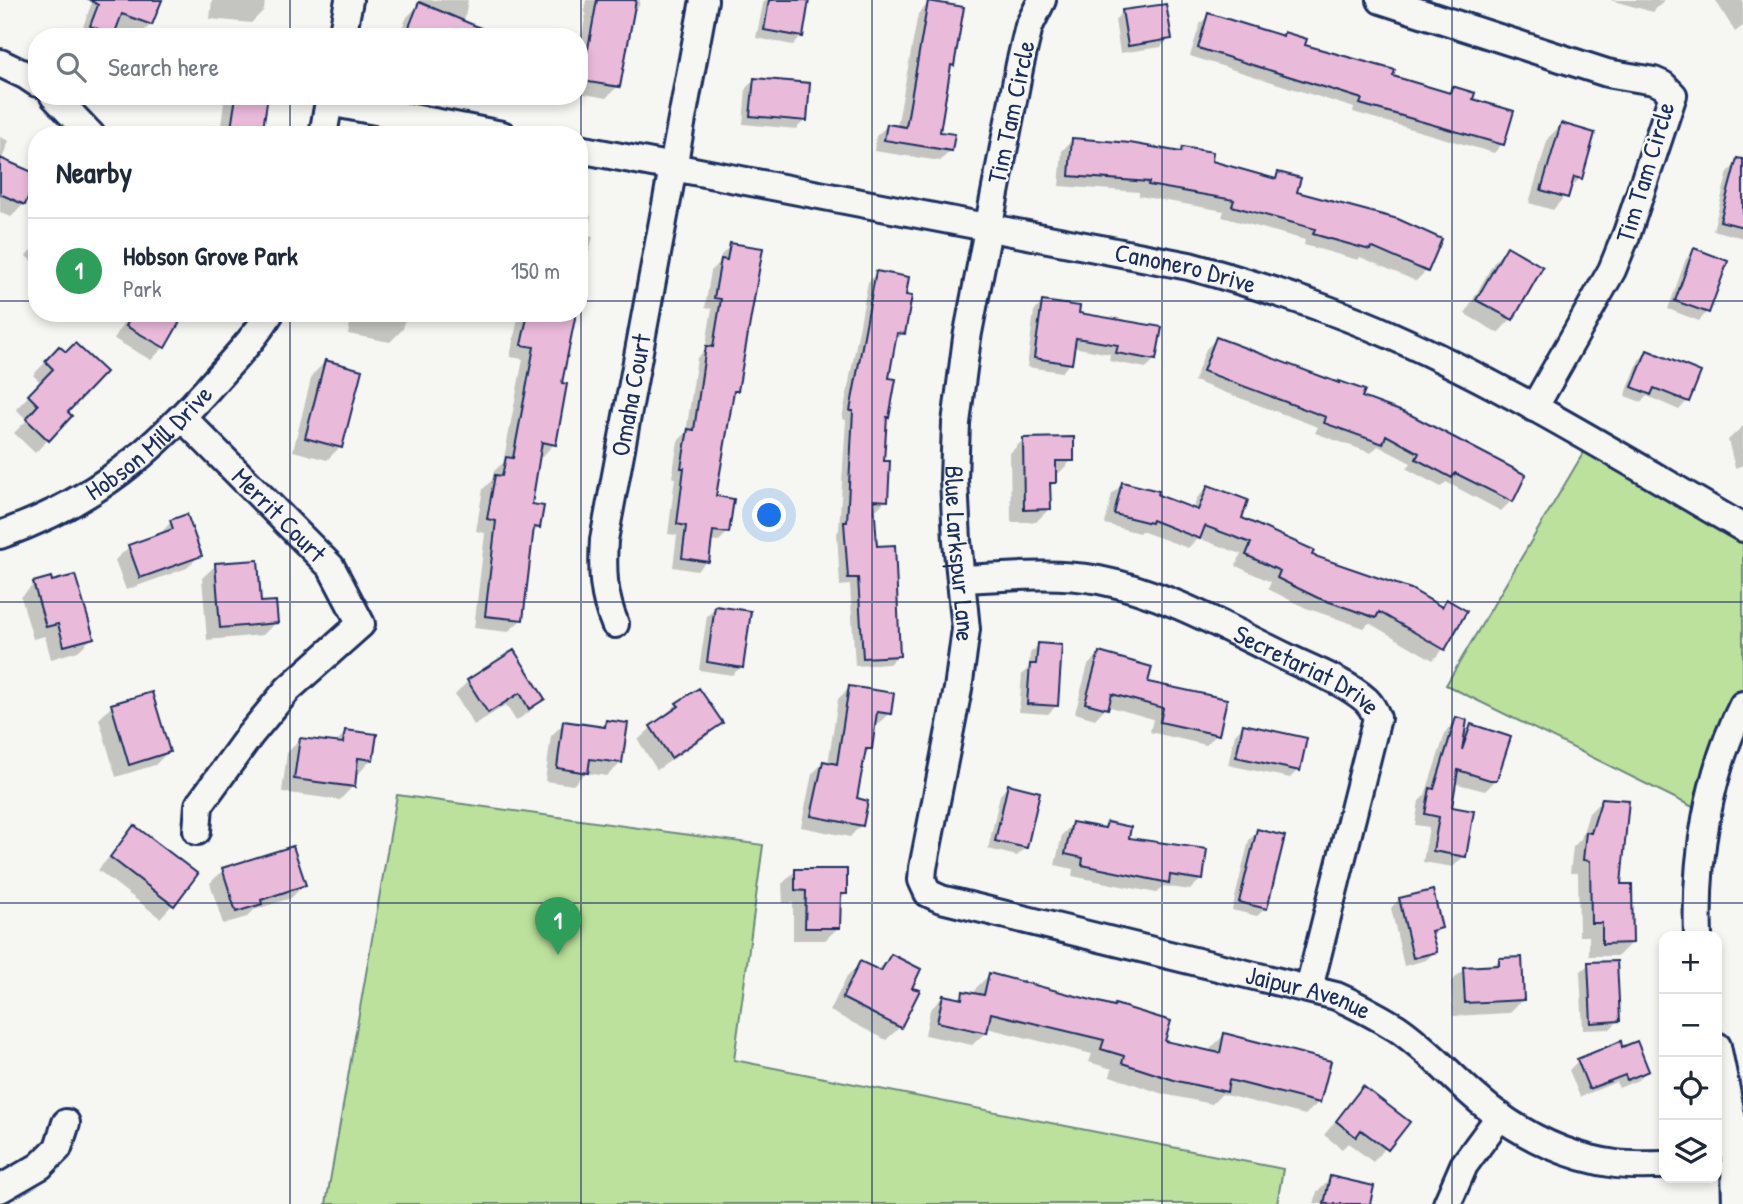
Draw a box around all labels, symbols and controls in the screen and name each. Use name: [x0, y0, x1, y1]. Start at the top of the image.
search box: [28, 28, 588, 105]
street label: Tim Tam Circle: [978, 37, 1043, 187]
icon: search: [52, 48, 90, 86]
text: Search here: [108, 49, 219, 84]
street label: Tim Tam Circle: [1607, 97, 1682, 246]
text: Nearby: [56, 152, 132, 192]
street label: Canonero Drive: [1112, 234, 1261, 302]
text: Hobson Grove Park: [123, 238, 298, 273]
text: 1: [75, 255, 83, 286]
text: 150 m: [511, 255, 560, 286]
text: Park: [123, 273, 161, 304]
street label: Omaha Court: [602, 330, 659, 459]
street label: Hobson Mill Drive: [78, 377, 220, 508]
street label: Merrit Court: [225, 459, 335, 570]
street label: Blue Larkspur Lane: [937, 465, 984, 644]
your location: [752, 498, 786, 532]
street label: Secretariat Drive: [1228, 616, 1390, 721]
pin: 1: [535, 897, 581, 955]
map controls: [1659, 931, 1722, 1183]
button: +: [1659, 931, 1722, 994]
street label: Jaipur Avenue: [1242, 956, 1377, 1027]
button: −: [1659, 994, 1722, 1057]
button: locate: [1659, 1057, 1722, 1120]
button: layers: [1659, 1120, 1722, 1183]

